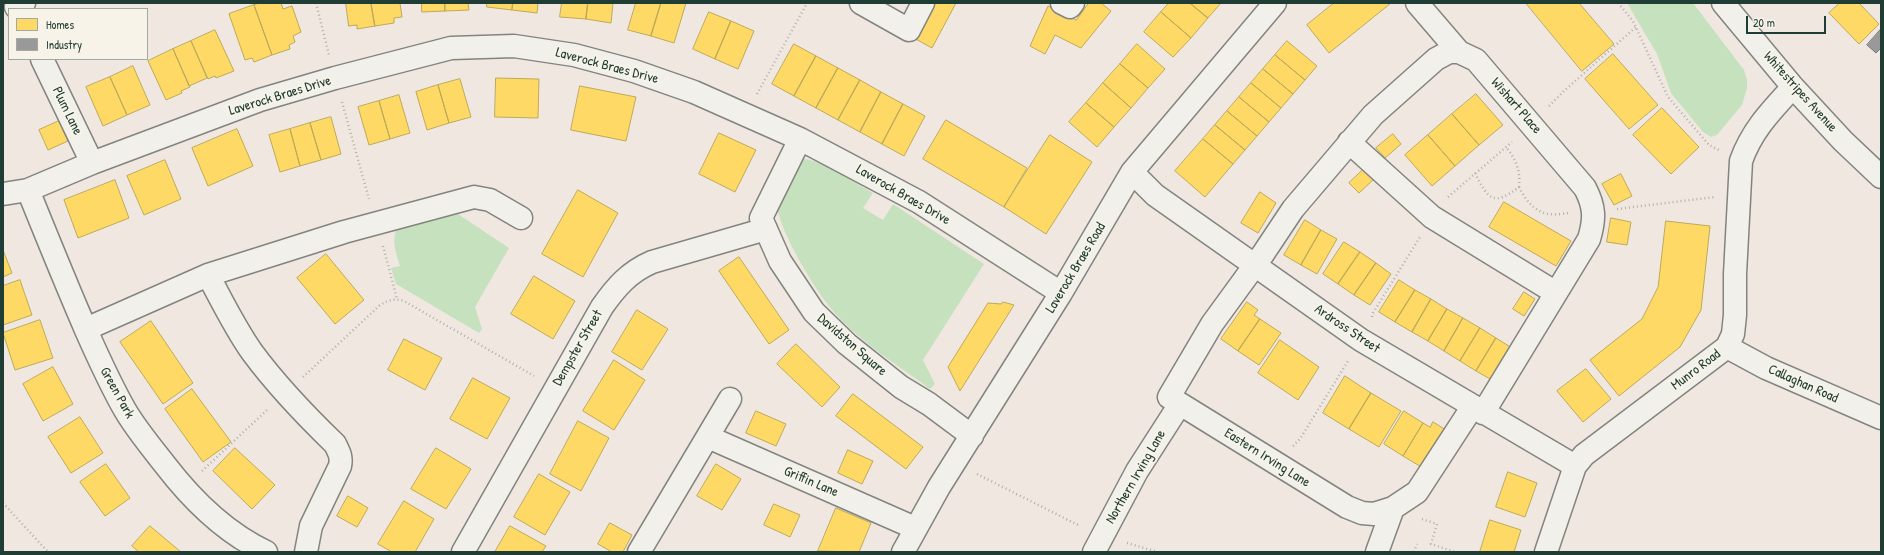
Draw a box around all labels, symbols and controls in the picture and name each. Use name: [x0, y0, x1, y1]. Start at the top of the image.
legend: [8, 8, 148, 60]
scale bar: [1748, 8, 1828, 34]
text: 20 m: [1753, 14, 1775, 31]
text: Homes: [46, 16, 74, 33]
text: Industry: [46, 36, 82, 53]
street label: Laverock Braes Drive: [554, 44, 660, 88]
street label: Whitestripes Avenue: [1759, 48, 1841, 136]
street label: Laverock Braes Drive: [227, 72, 333, 120]
street label: Wishart Place: [1487, 74, 1545, 138]
street label: Plum Lane: [48, 84, 86, 138]
street label: Laverock Braes Drive: [853, 161, 953, 229]
street label: Laverock Braes Road: [1042, 220, 1110, 316]
street label: Ardross Street: [1311, 301, 1383, 357]
street label: Dempster Street: [550, 307, 606, 389]
street label: Davidston Square: [814, 310, 890, 380]
street label: Munro Road: [1668, 346, 1724, 394]
street label: Callaghan Road: [1765, 361, 1841, 407]
street label: Green Park: [96, 364, 138, 422]
street label: Eastern Irving Lane: [1221, 425, 1313, 491]
street label: Northern Irving Lane: [1102, 427, 1170, 527]
street label: Griffin Lane: [781, 463, 841, 501]

